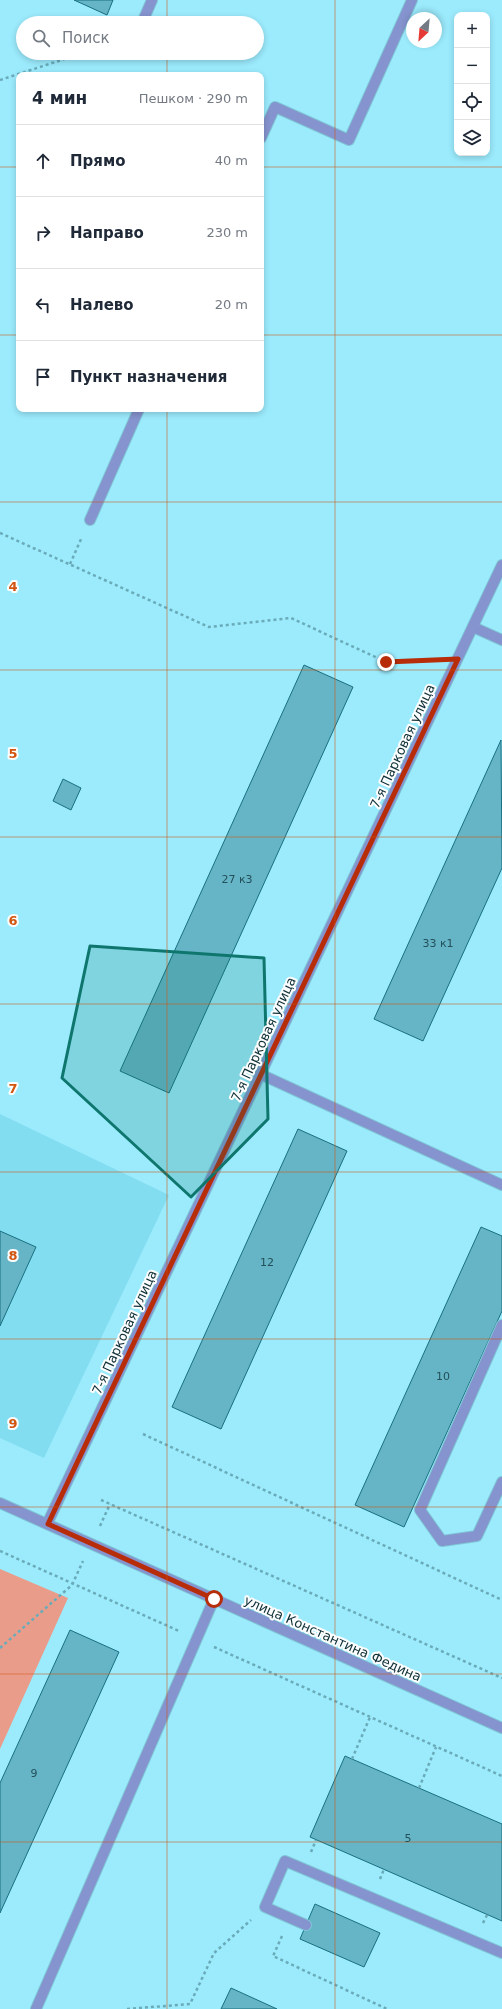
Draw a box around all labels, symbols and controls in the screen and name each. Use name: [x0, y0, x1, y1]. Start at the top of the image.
north arrow: [406, 12, 442, 48]
map controls: [454, 12, 490, 156]
button: +: [454, 12, 490, 48]
search box: [16, 16, 264, 60]
icon: search: [30, 27, 52, 49]
text: Поиск: [62, 29, 110, 47]
button: −: [454, 48, 490, 84]
button: locate: [454, 84, 490, 120]
text: 4 мин: [32, 88, 87, 108]
text: Пешком · 290 m: [139, 91, 248, 106]
button: layers: [454, 120, 490, 156]
icon: ahead: [32, 150, 54, 172]
text: Прямо: [70, 152, 126, 170]
text: 40 m: [215, 153, 248, 168]
icon: right: [32, 222, 54, 244]
text: Направо: [70, 224, 144, 242]
text: 230 m: [206, 225, 248, 240]
icon: left: [32, 294, 54, 316]
text: Налево: [70, 296, 134, 314]
text: 20 m: [215, 297, 248, 312]
icon: arrive: [32, 366, 54, 388]
text: Пункт назначения: [70, 368, 227, 386]
text: 4: [8, 579, 18, 594]
route end: [377, 653, 395, 671]
street label: 7-я Парковая улица: [367, 682, 438, 811]
text: 5: [8, 746, 18, 761]
house number: 27 к3: [221, 873, 253, 886]
text: 6: [8, 913, 18, 928]
house number: 33 к1: [422, 937, 454, 950]
street label: 7-я Парковая улица: [228, 975, 299, 1104]
text: 7: [8, 1081, 18, 1096]
text: 8: [8, 1248, 18, 1263]
house number: 12: [260, 1256, 274, 1269]
street label: 7-я Парковая улица: [89, 1268, 160, 1397]
house number: 10: [436, 1370, 450, 1383]
text: 9: [8, 1416, 18, 1431]
route start: [205, 1590, 223, 1608]
street label: улица Константина Федина: [242, 1593, 424, 1684]
house number: 9: [31, 1767, 38, 1780]
house number: 5: [405, 1832, 412, 1845]

